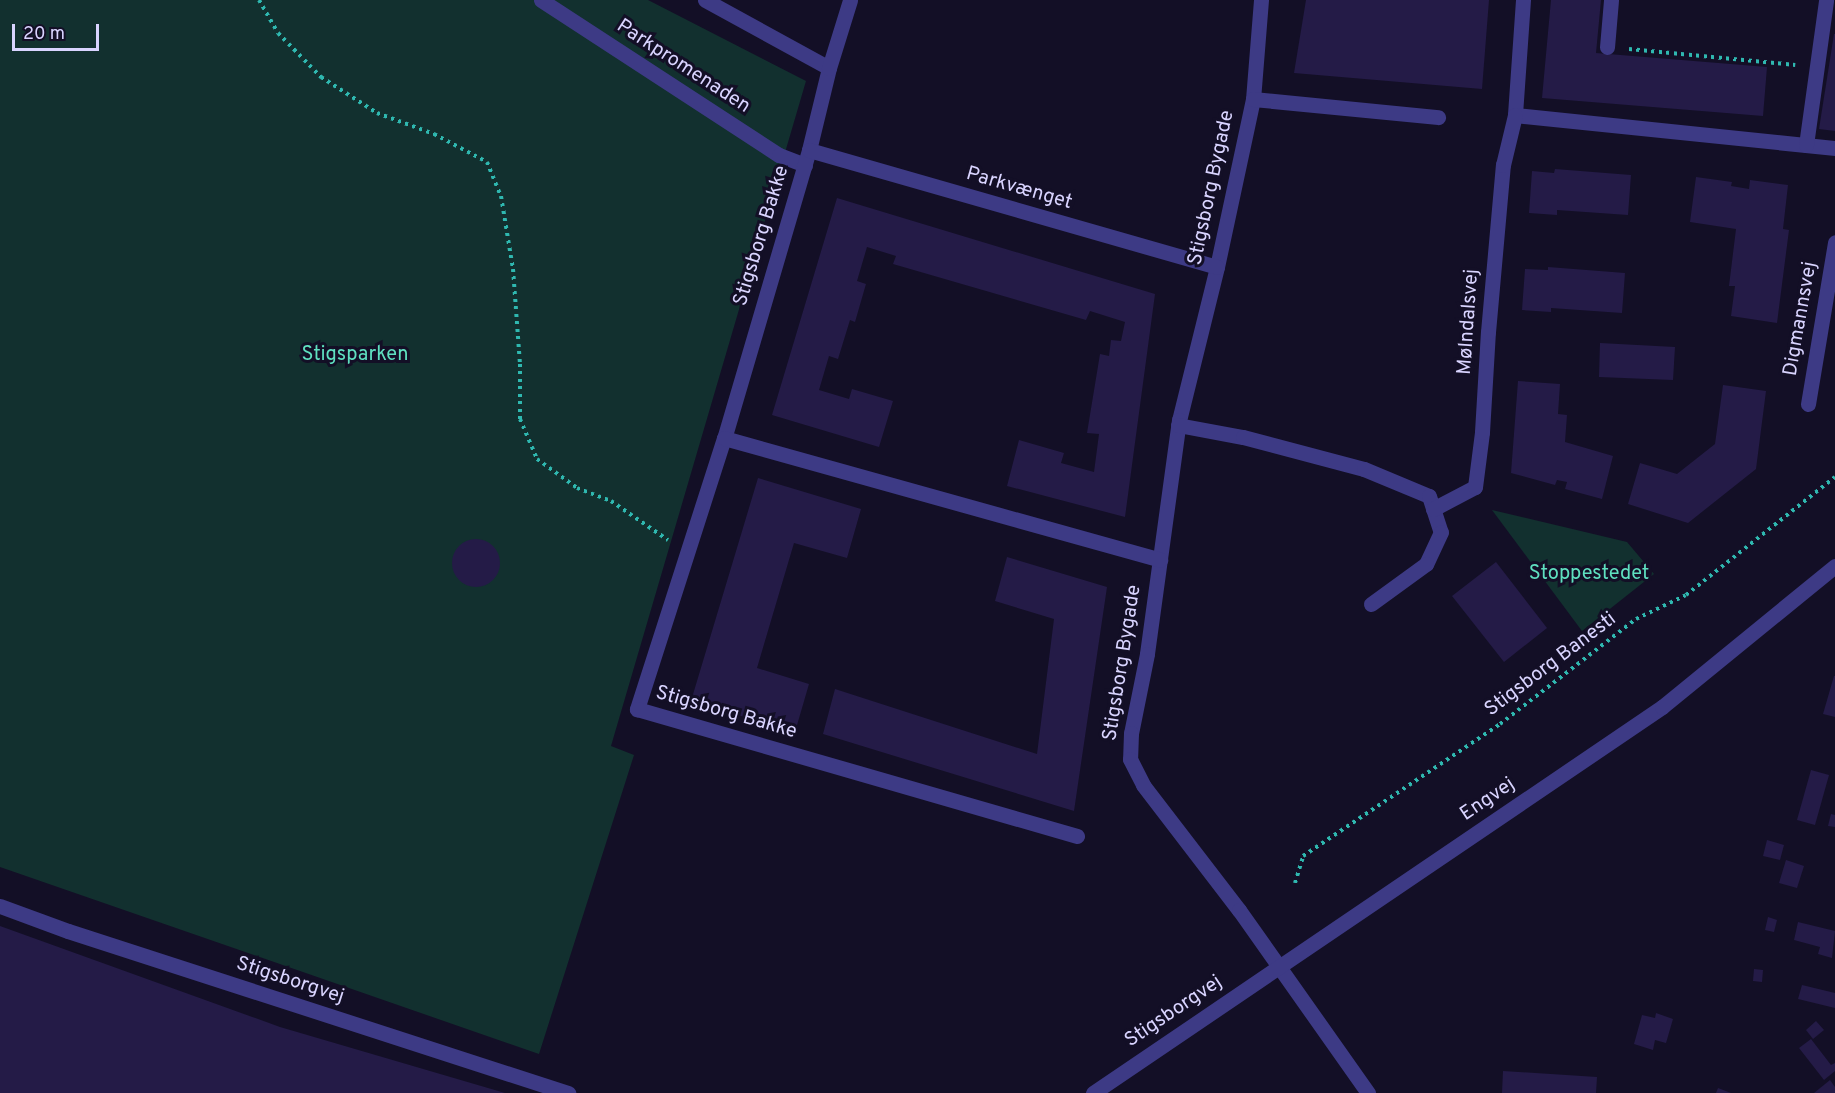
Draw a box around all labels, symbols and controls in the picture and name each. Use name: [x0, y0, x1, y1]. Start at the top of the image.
scale bar: [15, 12, 102, 50]
street label: Parkpromenaden: [612, 15, 754, 119]
text: 20 m: [23, 23, 65, 46]
street label: Stigsborg Bygade: [1184, 108, 1240, 268]
street label: Parkvænget: [963, 162, 1075, 216]
street label: Stigsborg Bakke: [729, 163, 795, 309]
street label: Digmannsvej: [1779, 260, 1823, 378]
street label: Mølndalsvej: [1453, 268, 1485, 376]
park label: Stigsparken: [302, 343, 408, 367]
park label: Stoppestedet: [1529, 562, 1649, 586]
street label: Stigsborg Bygade: [1099, 583, 1147, 743]
street label: Stigsborg Banesti: [1481, 608, 1621, 722]
street label: Stigsborg Bakke: [653, 681, 799, 745]
street label: Engvej: [1456, 773, 1520, 827]
street label: Stigsborgvej: [233, 952, 347, 1010]
street label: Stigsborgvej: [1121, 971, 1227, 1053]

